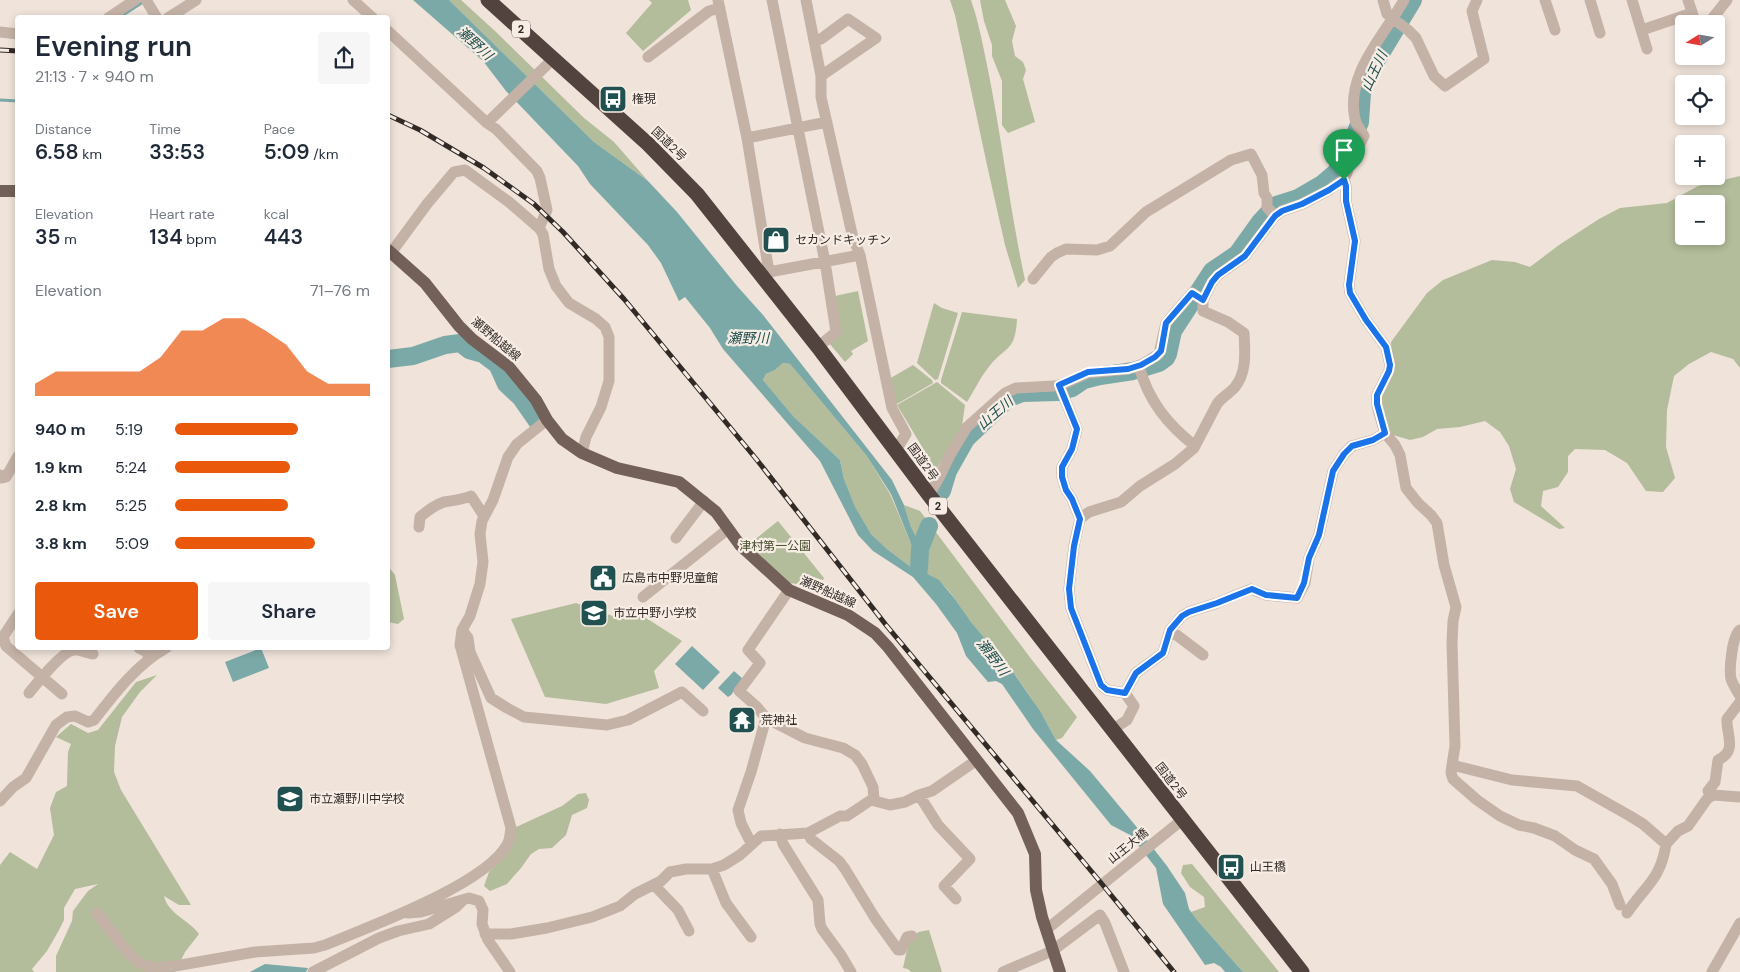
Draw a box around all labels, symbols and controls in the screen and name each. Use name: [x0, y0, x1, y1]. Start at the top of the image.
north arrow: [1675, 15, 1725, 65]
map controls: [1675, 15, 1725, 245]
road number: 2: [512, 20, 530, 38]
water label: 瀬野川: [453, 22, 498, 65]
text: Evening run: [35, 28, 192, 65]
button: share: [318, 32, 370, 84]
water label: 山王川: [1357, 46, 1392, 94]
text: 21:13 · 7 × 940 m: [35, 66, 154, 87]
button: locate: [1675, 75, 1725, 125]
bus stop icon: 権現: [598, 84, 628, 114]
place label: 権現: [632, 91, 656, 107]
text: Distance: [35, 120, 92, 138]
text: Time: [149, 120, 181, 138]
text: Pace: [264, 120, 295, 138]
street label: 国道2号: [648, 123, 690, 165]
pin: [1323, 129, 1365, 180]
button: +: [1675, 135, 1725, 185]
icon: arrive: [1330, 136, 1358, 164]
text: 6.58: [35, 138, 79, 166]
text: 33:53: [149, 138, 205, 166]
text: 5:09: [264, 138, 310, 166]
text: km: [79, 145, 102, 163]
text: /km: [310, 145, 338, 163]
button: −: [1675, 195, 1725, 245]
text: Elevation: [35, 205, 93, 223]
text: Heart rate: [149, 205, 215, 223]
text: kcal: [264, 205, 289, 223]
text: 35: [35, 223, 61, 251]
text: 134: [149, 223, 183, 251]
text: 443: [264, 223, 303, 251]
shop icon: セカンドキッチン: [761, 225, 791, 255]
text: m: [61, 230, 77, 248]
text: bpm: [183, 230, 216, 248]
place label: セカンドキッチン: [795, 232, 891, 248]
text: Elevation: [35, 280, 102, 301]
text: 71–76 m: [310, 280, 370, 301]
street label: 瀬野船越線: [468, 314, 524, 364]
water label: 瀬野川: [727, 329, 771, 347]
water label: 山王川: [973, 391, 1018, 434]
text: 940 m: [35, 419, 86, 440]
text: 5:19: [115, 419, 143, 440]
street label: 国道2号: [904, 440, 942, 484]
text: 1.9 km: [35, 457, 83, 478]
text: 5:24: [115, 457, 147, 478]
text: 2.8 km: [35, 495, 86, 516]
text: 5:25: [115, 495, 147, 516]
road number: 2: [929, 498, 947, 514]
text: 3.8 km: [35, 533, 87, 554]
text: 5:09: [115, 533, 149, 554]
park label: 津村第一公園: [739, 538, 811, 554]
public building icon: 広島市中野児童館: [588, 563, 618, 593]
place label: 広島市中野児童館: [622, 570, 718, 586]
street label: 瀬野船越線: [797, 572, 859, 612]
button: Save: [35, 582, 198, 640]
button: Share: [208, 582, 370, 640]
school or university icon: 市立中野小学校: [579, 598, 609, 628]
place label: 市立中野小学校: [613, 605, 697, 621]
water label: 瀬野川: [973, 635, 1014, 681]
temple icon: 荒神社: [727, 705, 757, 735]
place label: 荒神社: [761, 712, 797, 728]
street label: 国道2号: [1151, 759, 1191, 803]
school or university icon: 市立瀬野川中学校: [275, 784, 305, 814]
place label: 市立瀬野川中学校: [309, 791, 405, 807]
street label: 山王大橋: [1104, 825, 1152, 867]
bus stop icon: 山王橋: [1216, 852, 1246, 882]
place label: 山王橋: [1250, 859, 1286, 875]

